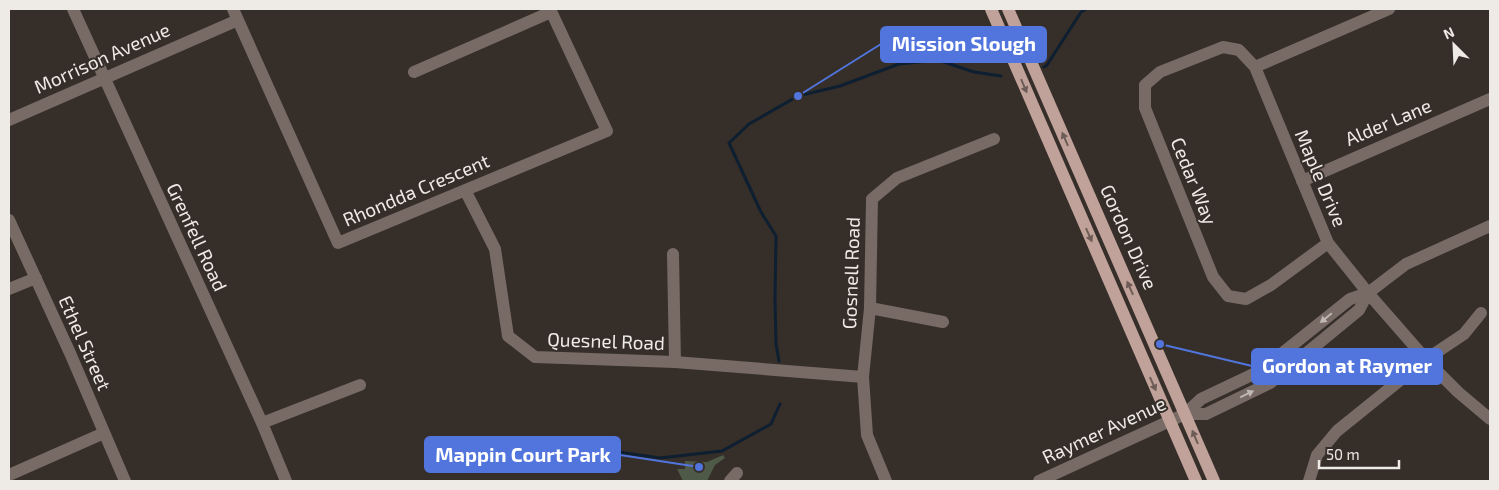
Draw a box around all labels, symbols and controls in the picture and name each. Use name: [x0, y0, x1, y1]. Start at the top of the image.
street label: Morrison Avenue: [30, 17, 173, 98]
north arrow: [1429, 20, 1479, 70]
text: N: [1440, 23, 1457, 42]
callout: Mission Slough: [881, 27, 1046, 62]
text: Mission Slough: [892, 31, 1036, 55]
one-way arrow: [1020, 79, 1028, 93]
street label: Alder Lane: [1341, 93, 1434, 150]
street label: Maple Drive: [1291, 126, 1352, 230]
one-way arrow: [1060, 132, 1068, 146]
street label: Cedar Way: [1167, 134, 1222, 228]
street label: Rhondda Crescent: [339, 148, 492, 231]
street label: Grenfell Road: [162, 179, 233, 294]
street label: Gordon Drive: [1096, 181, 1163, 293]
street label: Gosnell Road: [837, 216, 864, 330]
one-way arrow: [1085, 228, 1093, 242]
one-way arrow: [1126, 281, 1134, 295]
street label: Ethel Street: [54, 292, 117, 394]
one-way arrow: [1320, 312, 1333, 323]
street label: Quesnel Road: [547, 327, 665, 354]
callout: Gordon at Raymer: [1252, 349, 1442, 384]
text: Gordon at Raymer: [1262, 353, 1433, 378]
one-way arrow: [1150, 377, 1158, 391]
one-way arrow: [1240, 390, 1254, 398]
street label: Raymer Avenue: [1038, 391, 1169, 468]
one-way arrow: [1191, 429, 1198, 444]
callout: Mappin Court Park: [425, 437, 620, 472]
scale bar: [1319, 438, 1399, 470]
text: Mappin Court Park: [435, 442, 612, 466]
text: 50 m: [1326, 445, 1360, 463]

